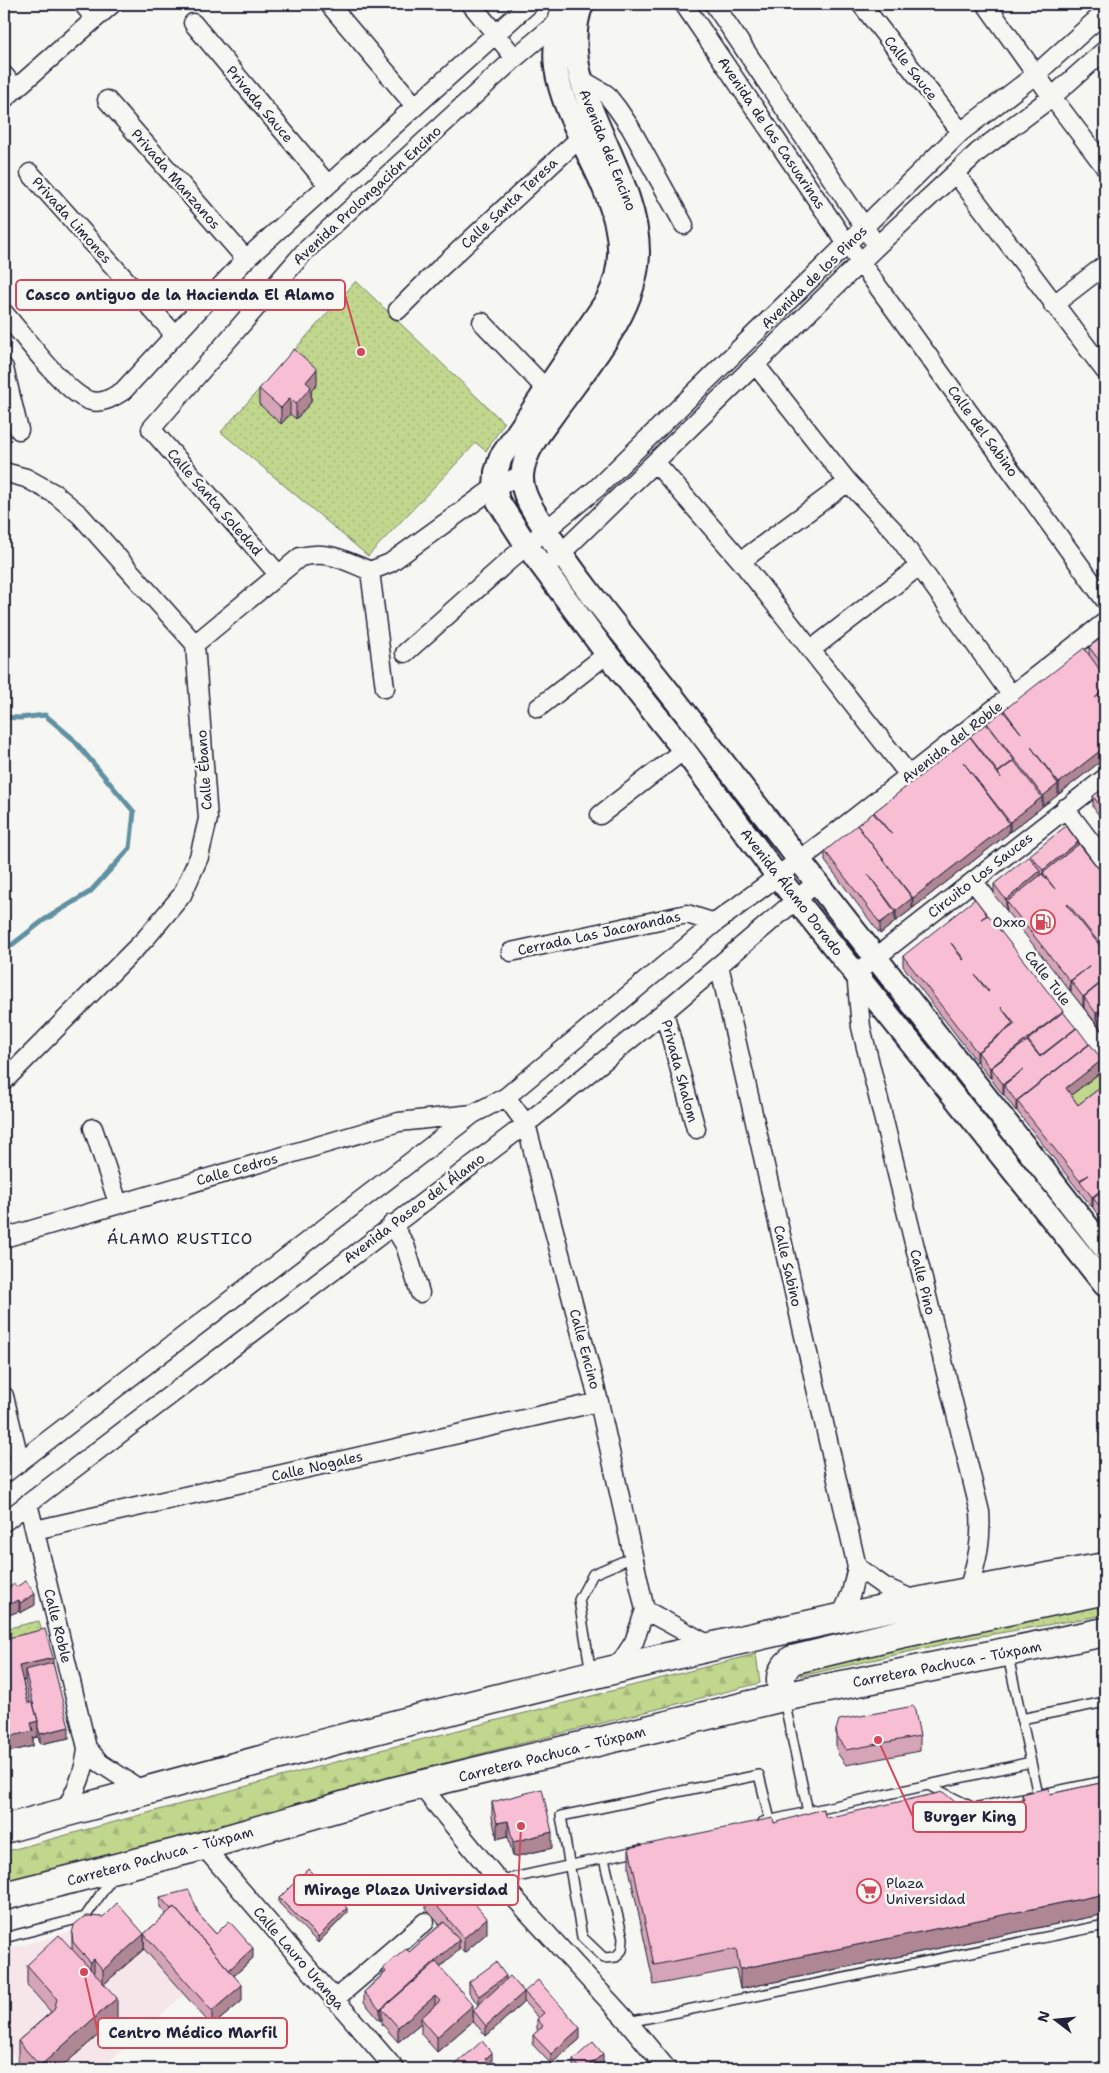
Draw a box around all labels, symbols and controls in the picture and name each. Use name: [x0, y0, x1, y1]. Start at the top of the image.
street label: Calle Sauce: [880, 32, 942, 104]
street label: Avenida de las Casuarinas: [714, 53, 830, 213]
street label: Privada Sauce: [223, 62, 297, 146]
street label: Avenida del Encino: [575, 87, 641, 213]
street label: Avenida Prolongación Encino: [289, 121, 445, 269]
street label: Privada Manzanos: [128, 125, 225, 233]
street label: Calle Santa Teresa: [457, 153, 561, 252]
street label: Privada Limones: [28, 173, 116, 267]
street label: Avenida de los Pinos: [757, 222, 871, 332]
callout: Casco antiguo de la Hacienda El Alamo: [16, 280, 345, 310]
text: Casco antiguo de la Hacienda El Alamo: [25, 285, 335, 305]
street label: Calle del Sabino: [944, 382, 1022, 480]
street label: Calle Santa Soledad: [163, 445, 267, 559]
street label: Avenida del Roble: [898, 697, 1006, 787]
street label: Calle Ébano: [192, 729, 216, 811]
street label: Avenida Álamo Dorado: [737, 825, 847, 959]
street label: Circuito Los Sauces: [924, 828, 1036, 922]
street label: Cerrada Las Jacarandas: [516, 907, 682, 959]
fuel station icon: Oxxo: [1030, 909, 1056, 935]
place label: Oxxo: [993, 913, 1026, 931]
street label: Calle Tule: [1021, 947, 1075, 1009]
street label: Privada Shalom: [658, 1018, 702, 1124]
street label: Calle Cedros: [194, 1149, 280, 1189]
street label: Avenida Paseo del Álamo: [340, 1149, 488, 1267]
street label: Calle Sabino: [770, 1223, 806, 1309]
district label: ÁLAMO RUSTICO: [107, 1228, 253, 1249]
street label: Calle Pino: [906, 1247, 940, 1317]
street label: Calle Encino: [566, 1307, 604, 1391]
street label: Calle Nogales: [270, 1447, 364, 1485]
street label: Calle Roble: [40, 1587, 76, 1665]
street label: Carretera Pachuca - Túxpam: [851, 1637, 1043, 1691]
street label: Carretera Pachuca - Túxpam: [457, 1722, 647, 1786]
callout: Burger King: [913, 1802, 1026, 1832]
text: Burger King: [924, 1807, 1016, 1827]
street label: Carretera Pachuca - Túxpam: [65, 1822, 255, 1890]
place label: Plaza Universidad: [886, 1874, 965, 1908]
callout: Mirage Plaza Universidad: [294, 1875, 518, 1905]
supermarket icon: Plaza Universidad: [856, 1878, 882, 1904]
text: Mirage Plaza Universidad: [304, 1880, 508, 1900]
street label: Calle Lauro Uranga: [249, 1903, 349, 2013]
north arrow: [1032, 1996, 1082, 2046]
text: N: [1033, 2009, 1054, 2024]
callout: Centro Médico Marfil: [98, 2018, 287, 2048]
text: Centro Médico Marfil: [108, 2023, 278, 2043]

